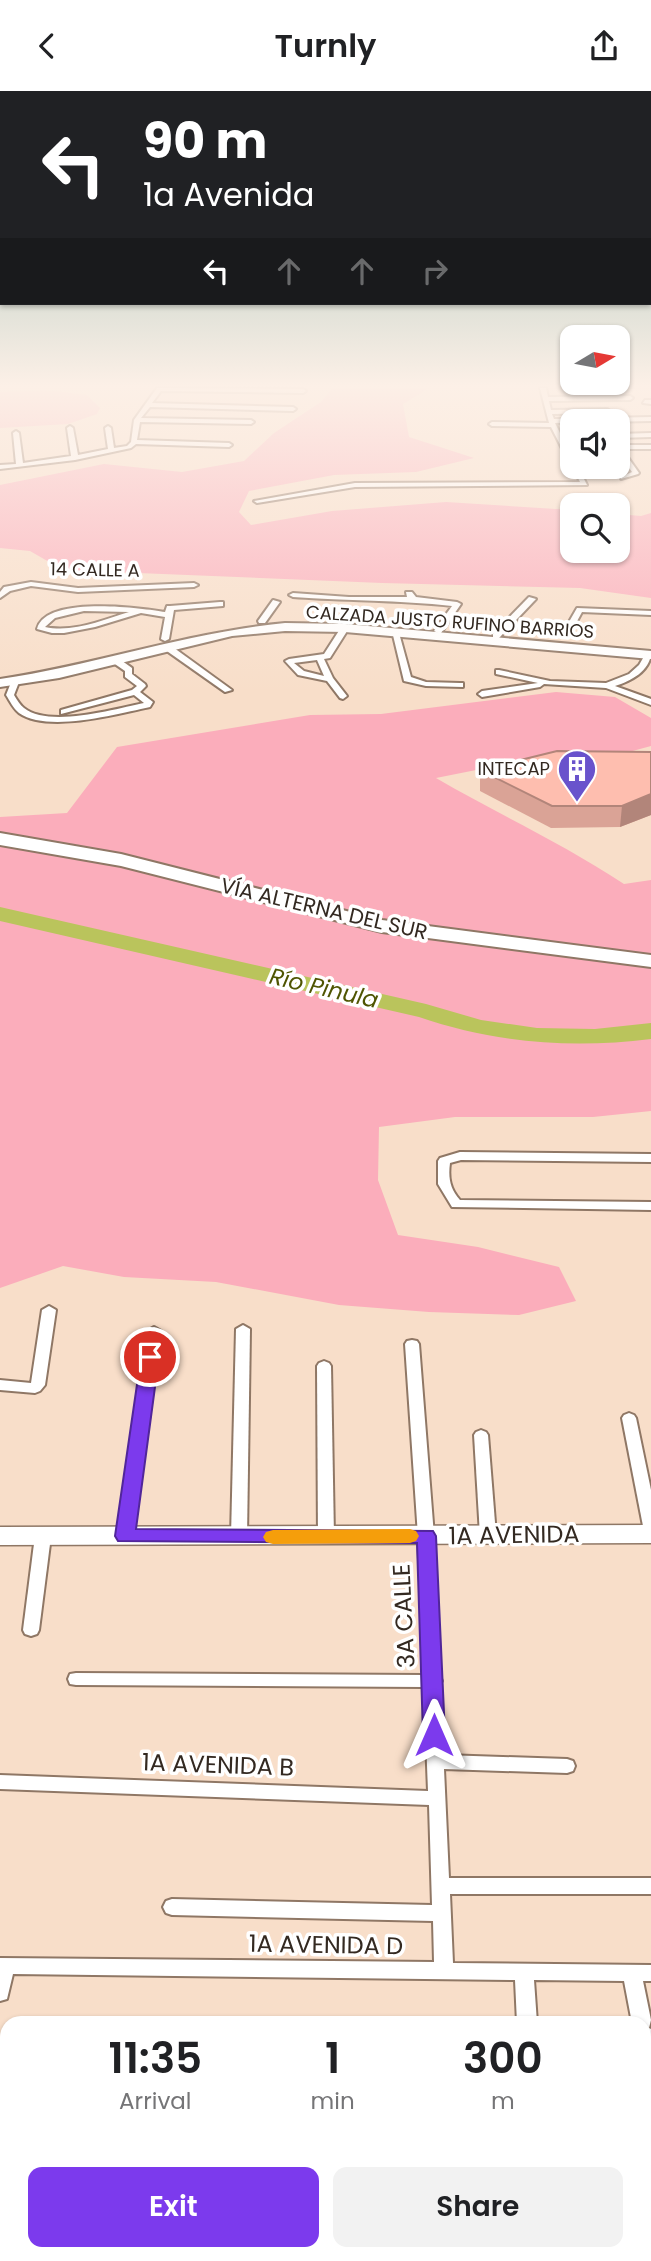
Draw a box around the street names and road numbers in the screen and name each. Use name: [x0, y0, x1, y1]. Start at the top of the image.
street label: 14 CALLE A: [50, 556, 140, 583]
street label: CALZADA JUSTO RUFINO BARRIOS: [305, 599, 595, 644]
street label: VÍA ALTERNA DEL SUR: [218, 871, 430, 946]
street label: 1A AVENIDA: [448, 1517, 580, 1552]
street label: 3A CALLE: [384, 1563, 423, 1669]
street label: 1A AVENIDA B: [141, 1745, 295, 1784]
street label: 1A AVENIDA D: [249, 1927, 403, 1962]

